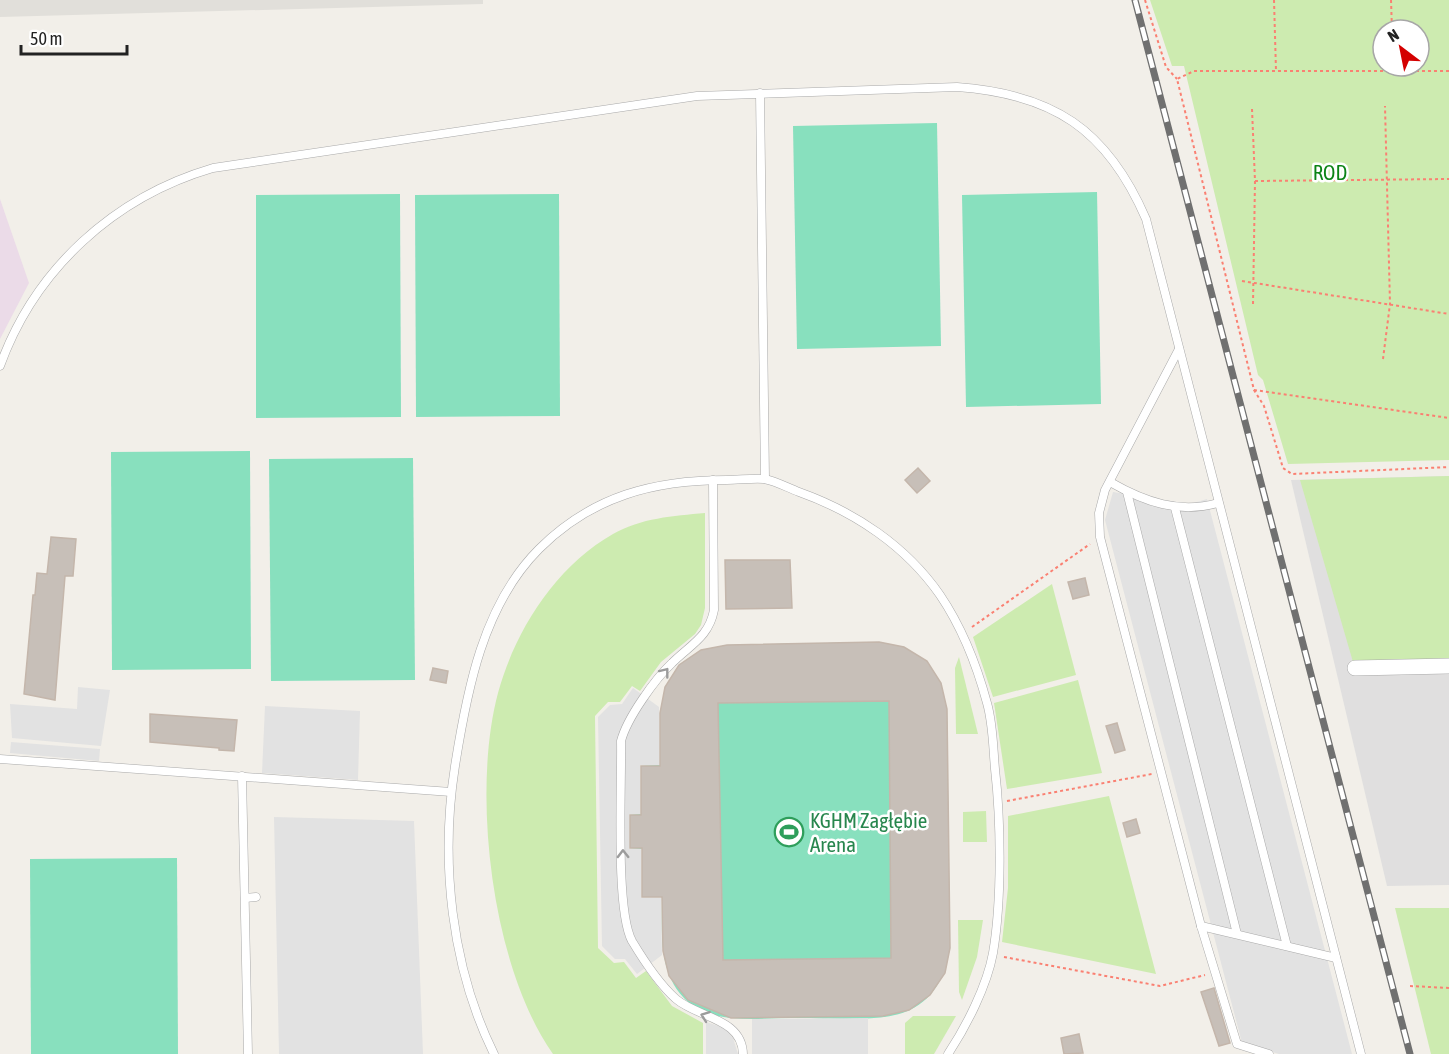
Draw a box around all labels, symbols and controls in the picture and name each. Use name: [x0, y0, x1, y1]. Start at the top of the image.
scale bar: [21, 18, 128, 56]
north arrow: [1371, 18, 1431, 78]
text: N: [1384, 25, 1402, 45]
text: 50 m: [30, 28, 62, 49]
park label: ROD: [1313, 160, 1347, 184]
one-way arrow: [657, 668, 668, 679]
place label: KGHM Zagłębie Arena: [810, 808, 927, 856]
sports icon: KGHM Zagłębie Arena: [773, 816, 805, 848]
one-way arrow: [617, 849, 629, 858]
one-way arrow: [700, 1010, 711, 1023]

